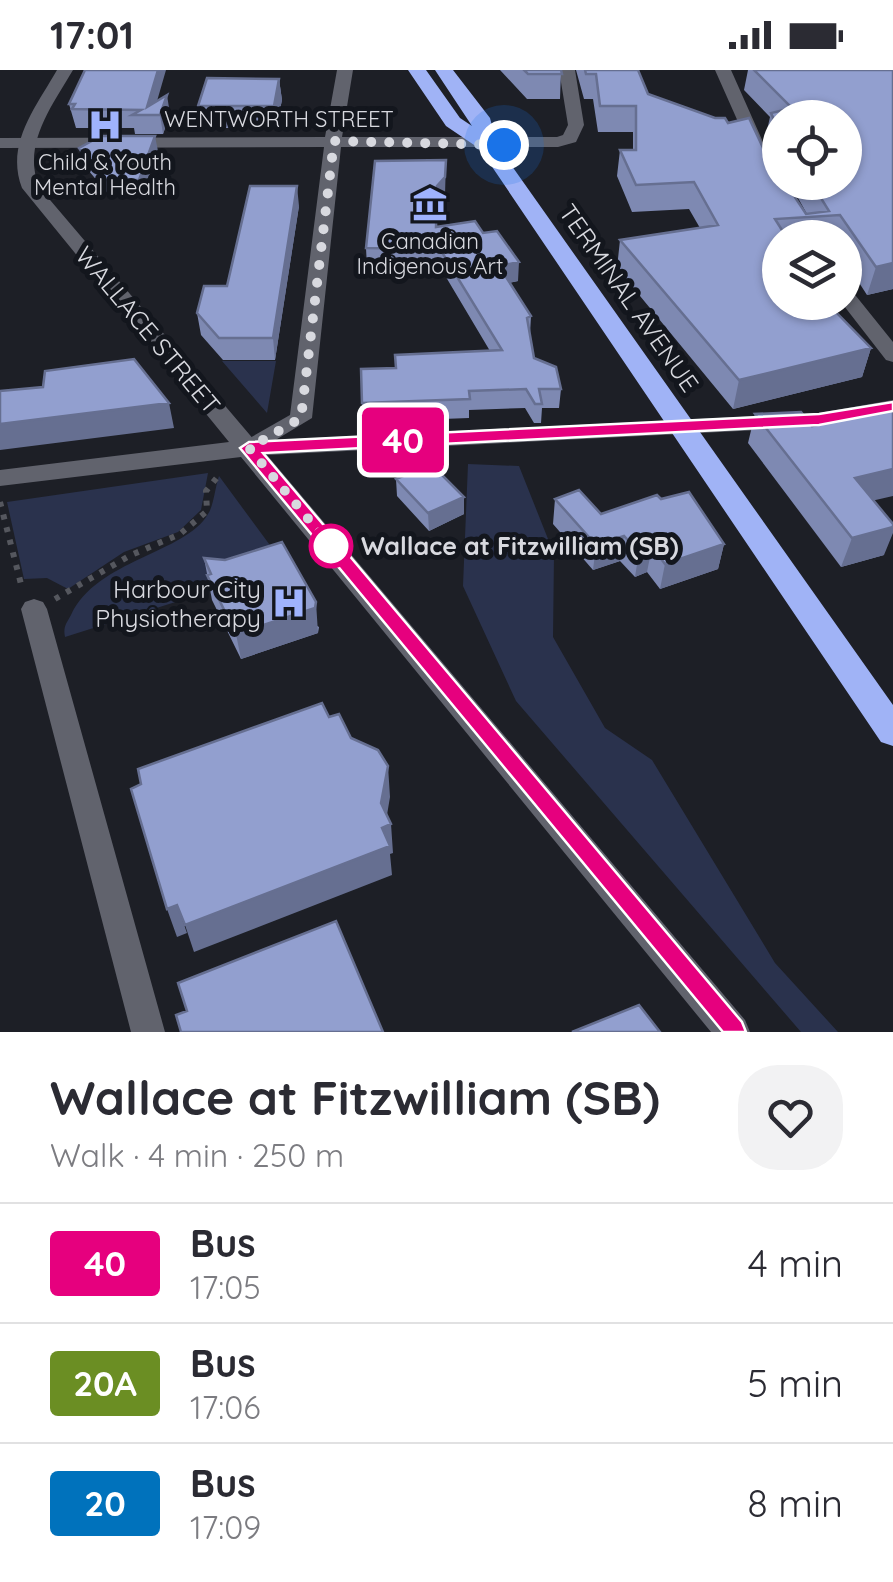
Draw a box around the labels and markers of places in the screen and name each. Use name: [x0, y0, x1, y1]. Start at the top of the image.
hospital icon: Child & Youth Mental Health: [86, 106, 124, 144]
place label: Child & Youth Mental Health: [34, 148, 176, 201]
museum icon: Canadian Indigenous Art: [411, 185, 449, 223]
place label: Canadian Indigenous Art: [357, 227, 503, 280]
marker: Wallace at Fitzwilliam (SB): [310, 525, 352, 567]
place label: Wallace at Fitzwilliam (SB): [361, 530, 679, 561]
place label: Harbour City Physiotherapy: [95, 573, 261, 633]
hospital icon: Harbour City Physiotherapy: [270, 584, 308, 622]

